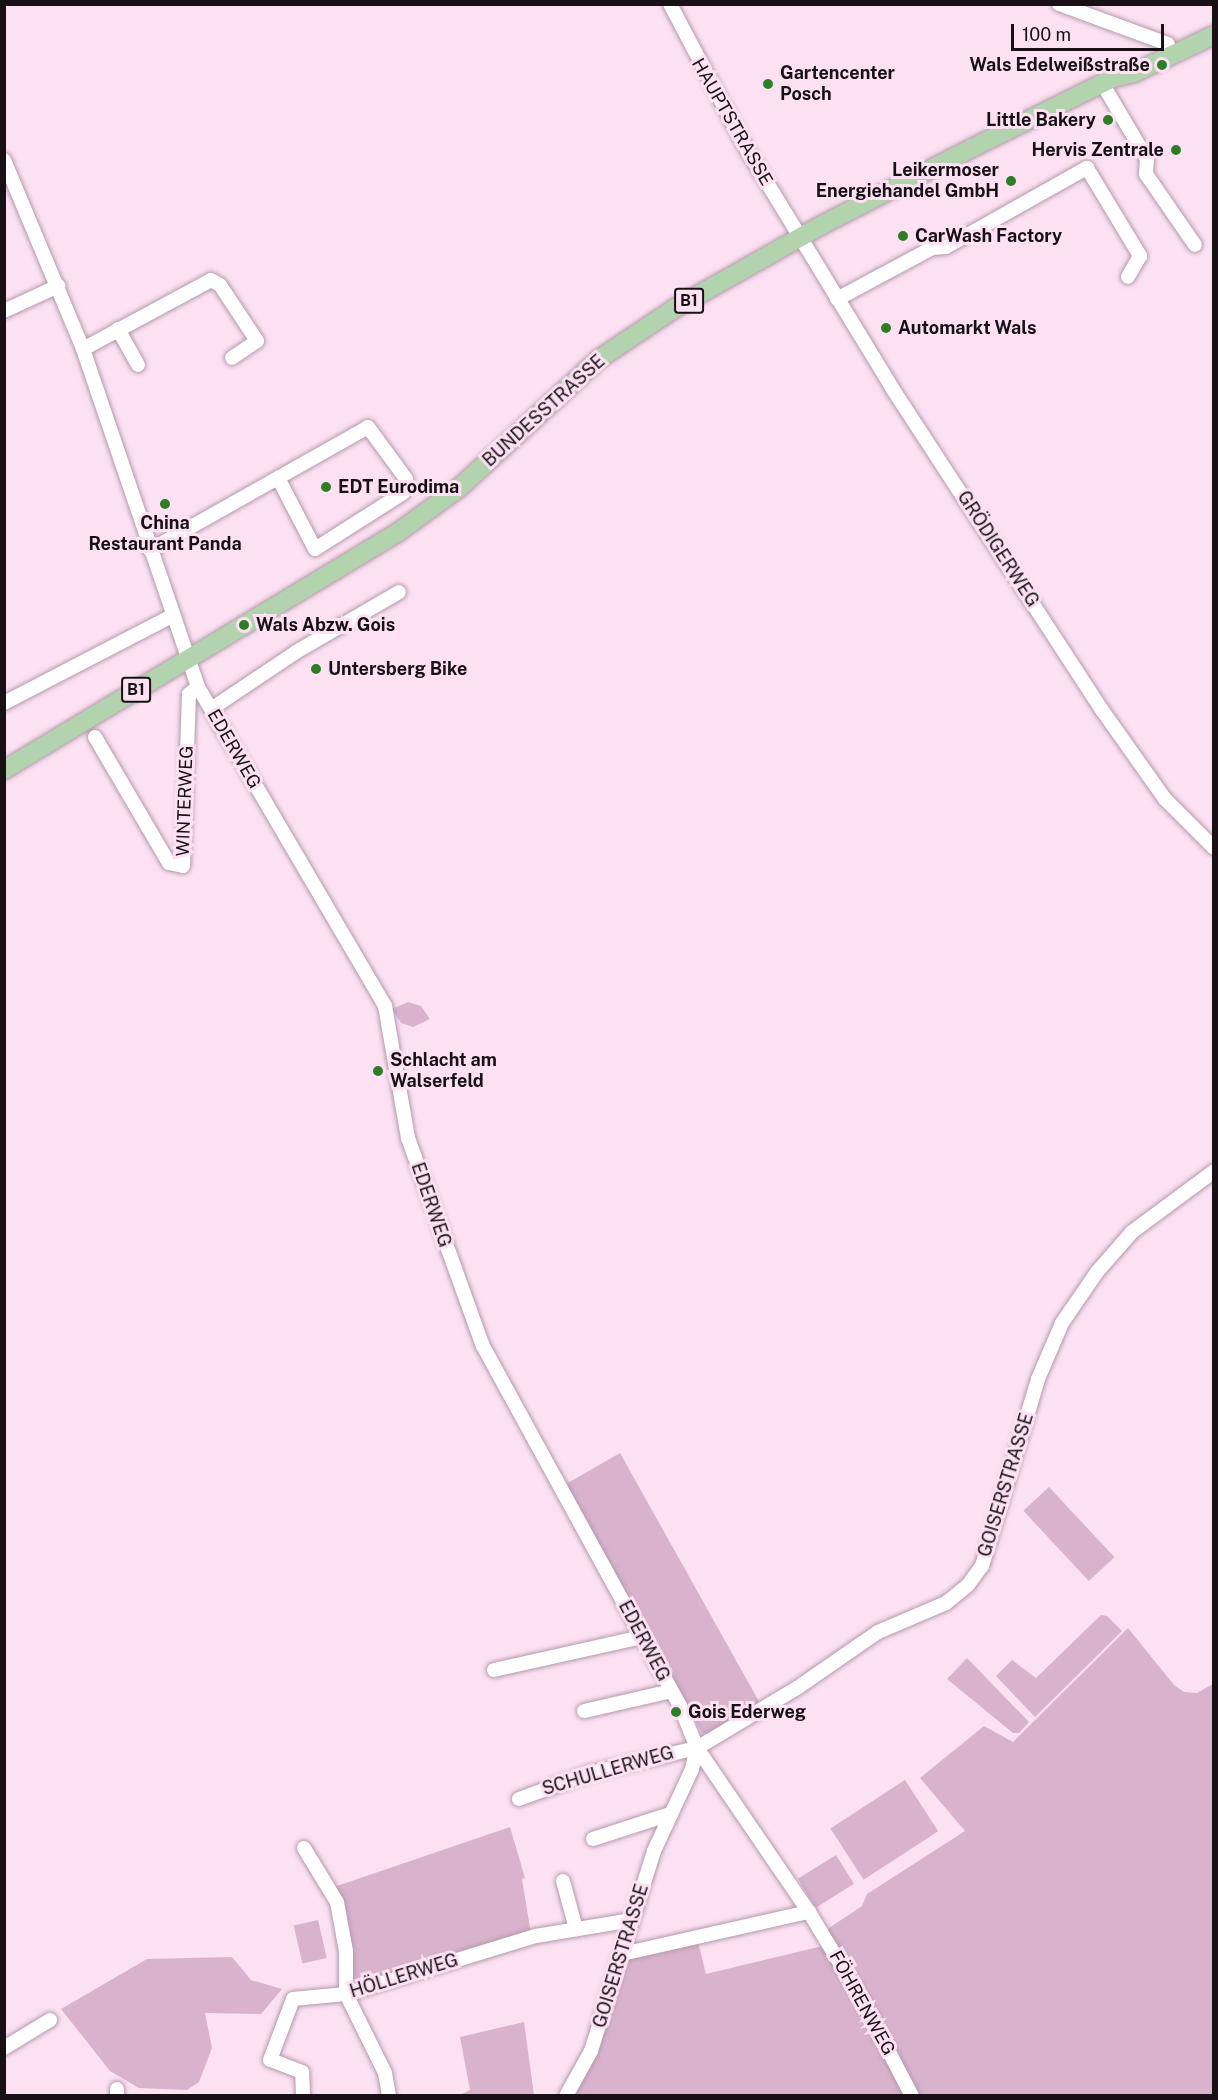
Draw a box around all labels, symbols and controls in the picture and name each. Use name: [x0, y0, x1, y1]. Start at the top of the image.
scale bar: [1014, 12, 1167, 50]
text: 100 m: [1022, 24, 1071, 45]
place label: Wals Edelweißstraße: [969, 54, 1150, 76]
street label: HAUPTSTRASSE: [687, 55, 777, 189]
marker: Wals Edelweißstraße: [1155, 58, 1169, 72]
place label: Gartencenter Posch: [780, 63, 895, 106]
marker: Gartencenter Posch: [761, 77, 775, 91]
place label: Little Bakery: [986, 109, 1096, 131]
marker: Little Bakery: [1101, 113, 1115, 127]
place label: Hervis Zentrale: [1031, 139, 1164, 161]
marker: Hervis Zentrale: [1169, 143, 1183, 157]
place label: Leikermoser Energiehandel GmbH: [816, 160, 999, 202]
marker: Leikermoser Energiehandel GmbH: [1004, 174, 1018, 188]
place label: CarWash Factory: [915, 225, 1062, 247]
marker: CarWash Factory: [896, 229, 910, 243]
road number: B1: [674, 288, 704, 314]
place label: Automarkt Wals: [898, 317, 1037, 339]
marker: Automarkt Wals: [879, 321, 893, 335]
street label: BUNDESSTRASSE: [479, 351, 609, 471]
place label: EDT Eurodima: [338, 476, 459, 498]
marker: EDT Eurodima: [319, 480, 333, 494]
street label: GRÖDIGERWEG: [953, 487, 1043, 611]
marker: China Restaurant Panda: [158, 497, 172, 511]
place label: China Restaurant Panda: [88, 513, 242, 556]
place label: Wals Abzw. Gois: [256, 614, 395, 636]
marker: Wals Abzw. Gois: [237, 618, 251, 632]
place label: Untersberg Bike: [328, 658, 467, 680]
marker: Untersberg Bike: [309, 662, 323, 676]
road number: B1: [121, 677, 151, 703]
street label: EDERWEG: [203, 705, 265, 793]
street label: WINTERWEG: [172, 745, 198, 857]
place label: Schlacht am Walserfeld: [390, 1050, 497, 1092]
marker: Schlacht am Walserfeld: [371, 1064, 385, 1078]
street label: EDERWEG: [406, 1160, 456, 1250]
street label: GOISERSTRASSE: [974, 1411, 1038, 1559]
street label: EDERWEG: [614, 1597, 674, 1685]
place label: Gois Ederweg: [688, 1701, 806, 1723]
marker: Gois Ederweg: [669, 1705, 683, 1719]
street label: SCHULLERWEG: [540, 1742, 676, 1800]
street label: GOISERSTRASSE: [589, 1882, 653, 2030]
street label: FÖHRENWEG: [824, 1947, 900, 2059]
street label: HÖLLERWEG: [347, 1949, 461, 2003]

